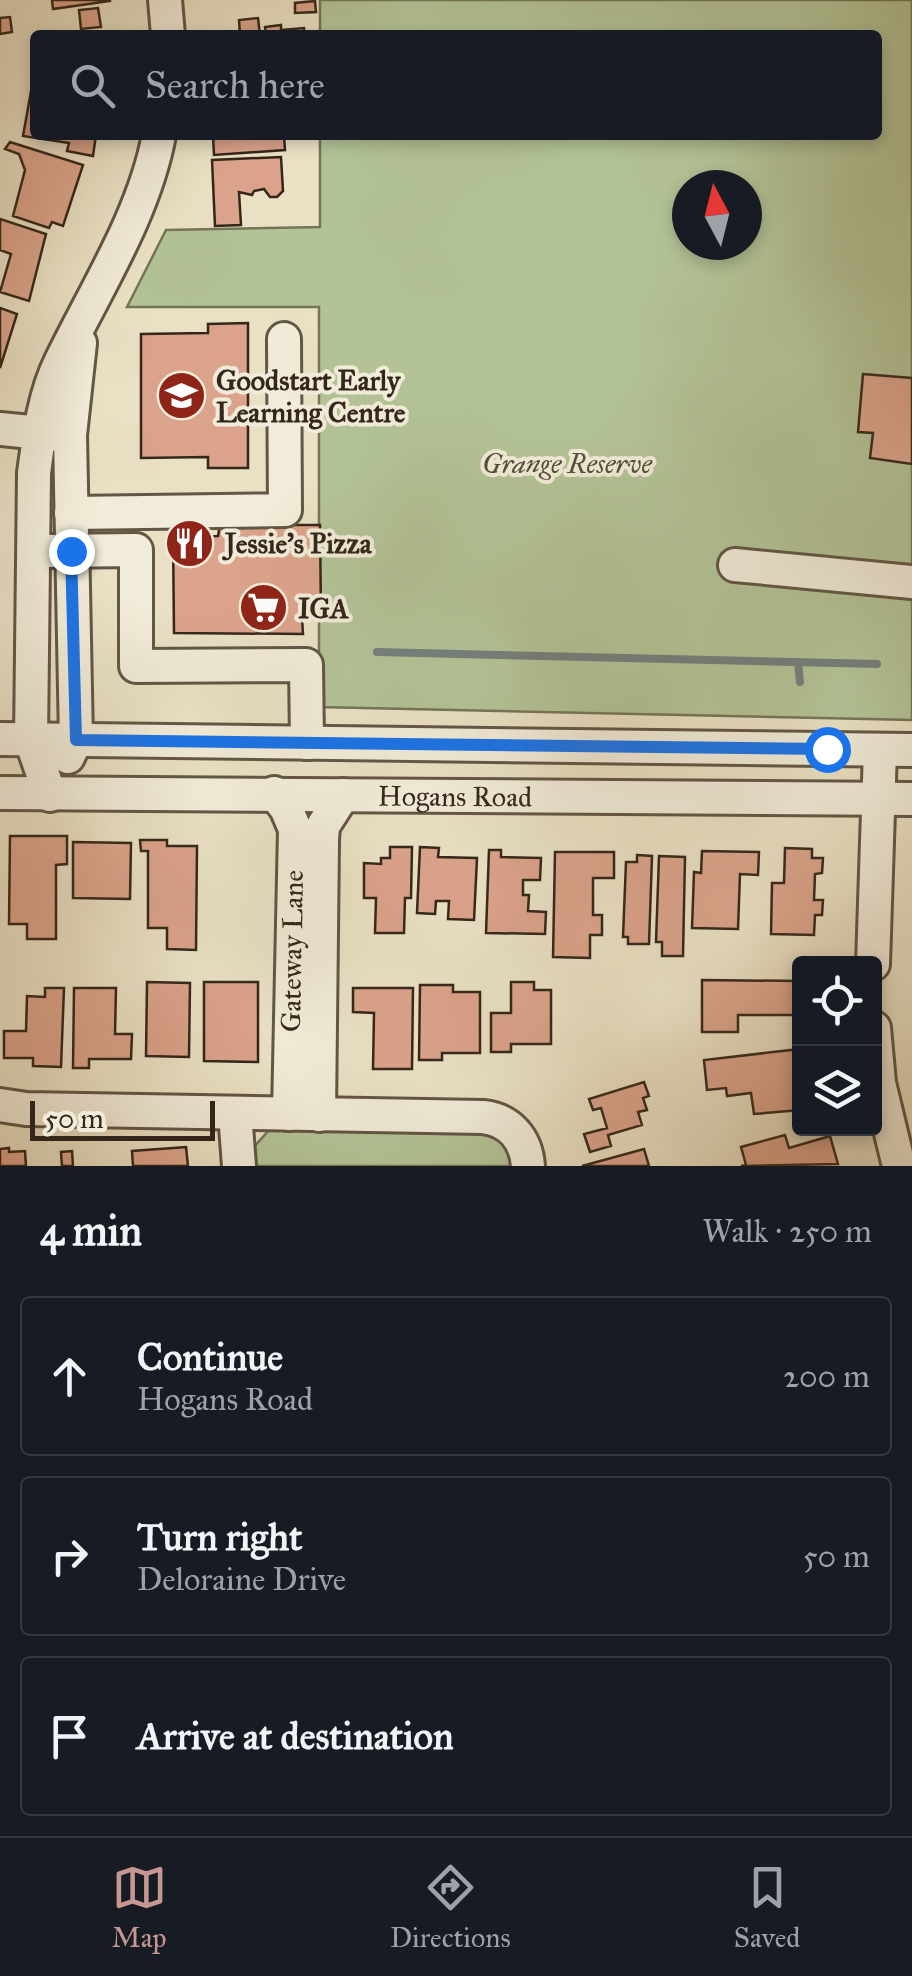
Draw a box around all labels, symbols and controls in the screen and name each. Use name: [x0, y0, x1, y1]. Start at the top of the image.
search box: [30, 30, 882, 140]
icon: search: [65, 58, 120, 113]
text: Search here: [145, 62, 325, 108]
north arrow: [672, 170, 762, 260]
place label: Goodstart Early Learning Centre: [216, 363, 406, 430]
school or university icon: Goodstart Early Learning Centre: [155, 370, 207, 422]
park label: Grange Reserve: [482, 446, 653, 481]
restaurant icon: Jessie's Pizza: [164, 517, 216, 569]
place label: Jessie's Pizza: [221, 526, 373, 561]
route end: [49, 529, 95, 575]
supermarket icon: IGA: [237, 582, 289, 634]
place label: IGA: [298, 591, 350, 626]
route start: [805, 727, 851, 773]
street label: Hogans Road: [378, 778, 532, 814]
street label: Gateway Lane: [273, 870, 311, 1032]
map controls: [792, 956, 882, 1136]
button: locate: [792, 956, 882, 1046]
button: layers: [792, 1046, 882, 1136]
scale bar: [30, 1096, 215, 1140]
text: 50 m: [45, 1101, 104, 1136]
text: 4 min: [40, 1205, 142, 1257]
text: Walk · 250 m: [703, 1212, 872, 1251]
text: Continue: [137, 1334, 283, 1380]
icon: ahead: [42, 1349, 97, 1404]
text: 200 m: [783, 1357, 870, 1396]
text: Hogans Road: [137, 1380, 313, 1419]
text: Turn right: [137, 1514, 303, 1560]
icon: right: [42, 1529, 97, 1584]
text: 50 m: [803, 1537, 870, 1576]
text: Deloraine Drive: [137, 1560, 346, 1599]
icon: arrive: [42, 1709, 97, 1764]
text: Arrive at destination: [137, 1713, 454, 1759]
tab: Map: [112, 1860, 167, 1955]
tab: Directions: [390, 1860, 511, 1955]
tab: Saved: [734, 1860, 800, 1955]

